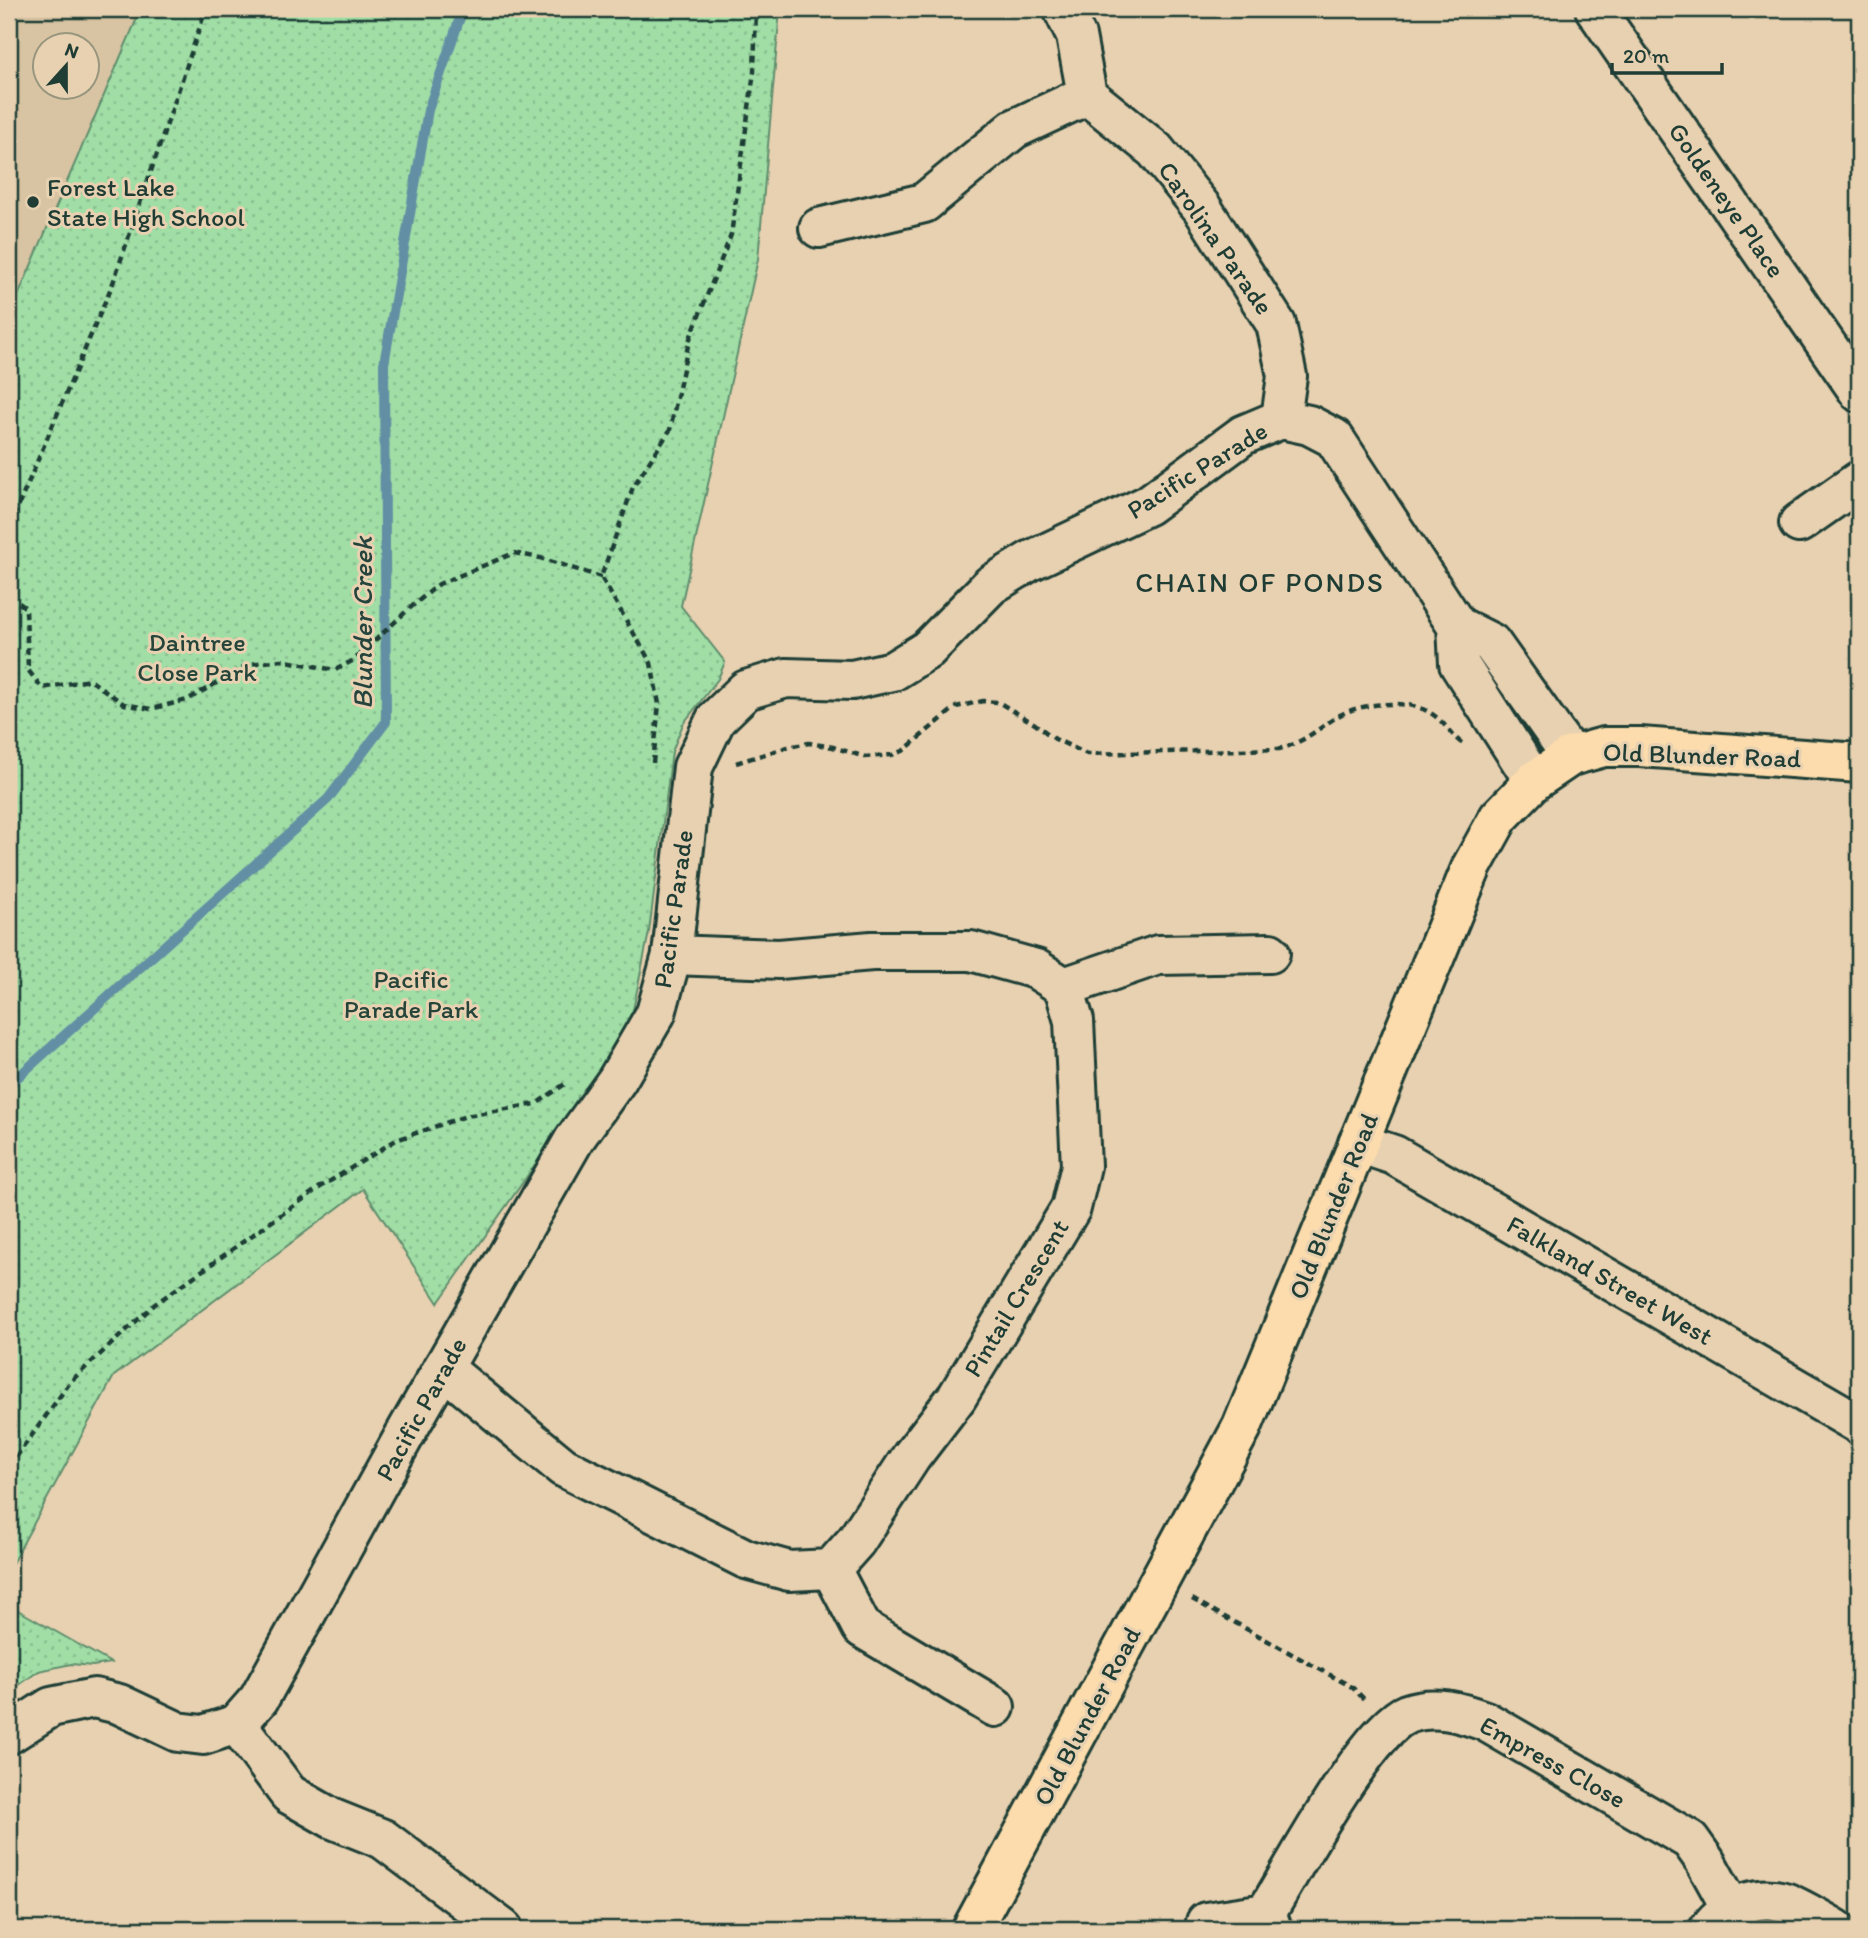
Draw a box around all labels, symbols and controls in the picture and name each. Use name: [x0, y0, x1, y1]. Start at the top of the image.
north arrow: [32, 32, 102, 102]
scale bar: [1612, 32, 1723, 76]
text: N: [62, 38, 82, 64]
text: 20 m: [1623, 43, 1670, 68]
street label: Goldeneye Place: [1662, 116, 1792, 284]
street label: Carolina Parade: [1151, 155, 1281, 321]
place label: Forest Lake State High School: [47, 171, 245, 233]
marker: Forest Lake State High School: [25, 194, 41, 210]
street label: Pacific Parade: [1121, 414, 1273, 526]
water label: Blunder Creek: [345, 535, 379, 709]
district label: CHAIN OF PONDS: [1135, 565, 1385, 599]
park label: Daintree Close Park: [137, 626, 257, 688]
street label: Old Blunder Road: [1602, 736, 1802, 774]
street label: Pacific Parade: [646, 828, 700, 990]
park label: Pacific Parade Park: [344, 963, 479, 1025]
street label: Old Blunder Road: [1281, 1107, 1385, 1304]
street label: Falkland Street West: [1501, 1208, 1719, 1352]
street label: Pintail Crescent: [956, 1213, 1076, 1383]
street label: Pacific Parade: [368, 1331, 474, 1487]
street label: Old Blunder Road: [1026, 1620, 1148, 1811]
street label: Empress Close: [1474, 1709, 1632, 1815]

